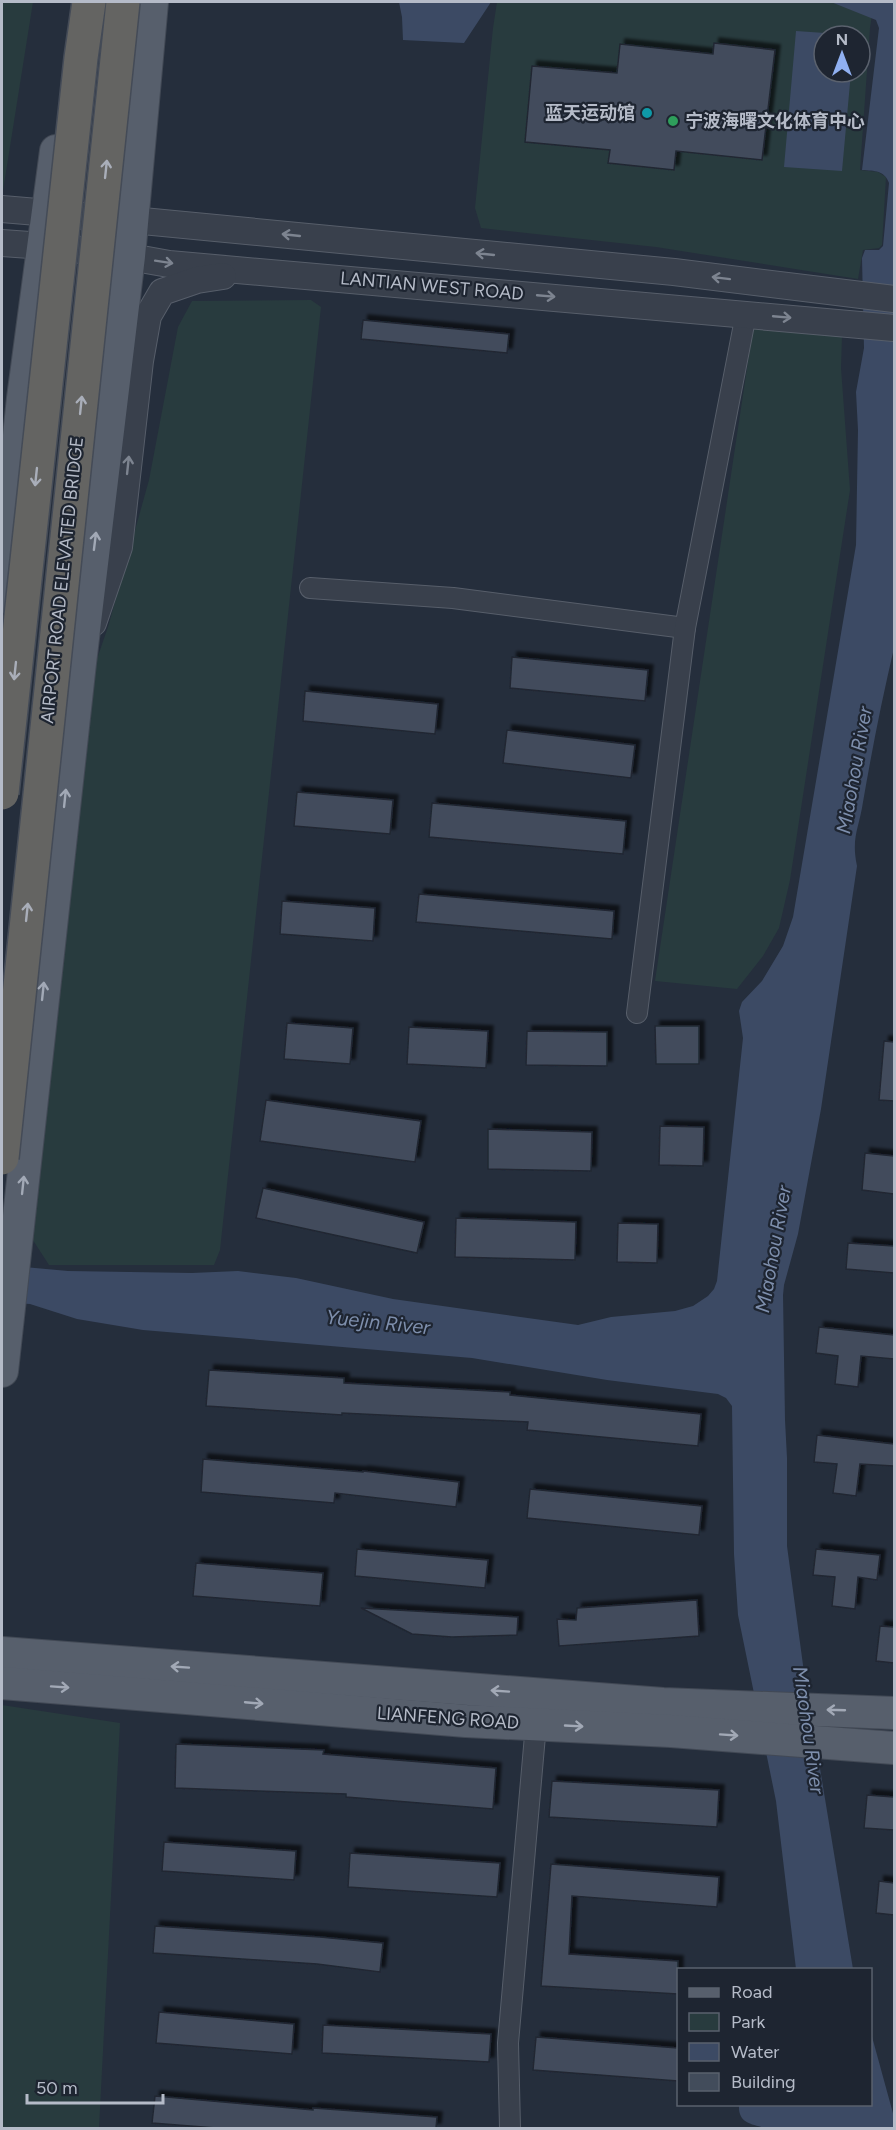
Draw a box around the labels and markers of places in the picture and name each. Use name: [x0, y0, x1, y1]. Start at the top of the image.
place label: 蓝天运动馆: [545, 102, 635, 124]
marker: 蓝天运动馆: [640, 106, 654, 120]
place label: 宁波海曙文化体育中心: [685, 110, 865, 132]
marker: 宁波海曙文化体育中心: [666, 114, 680, 128]

